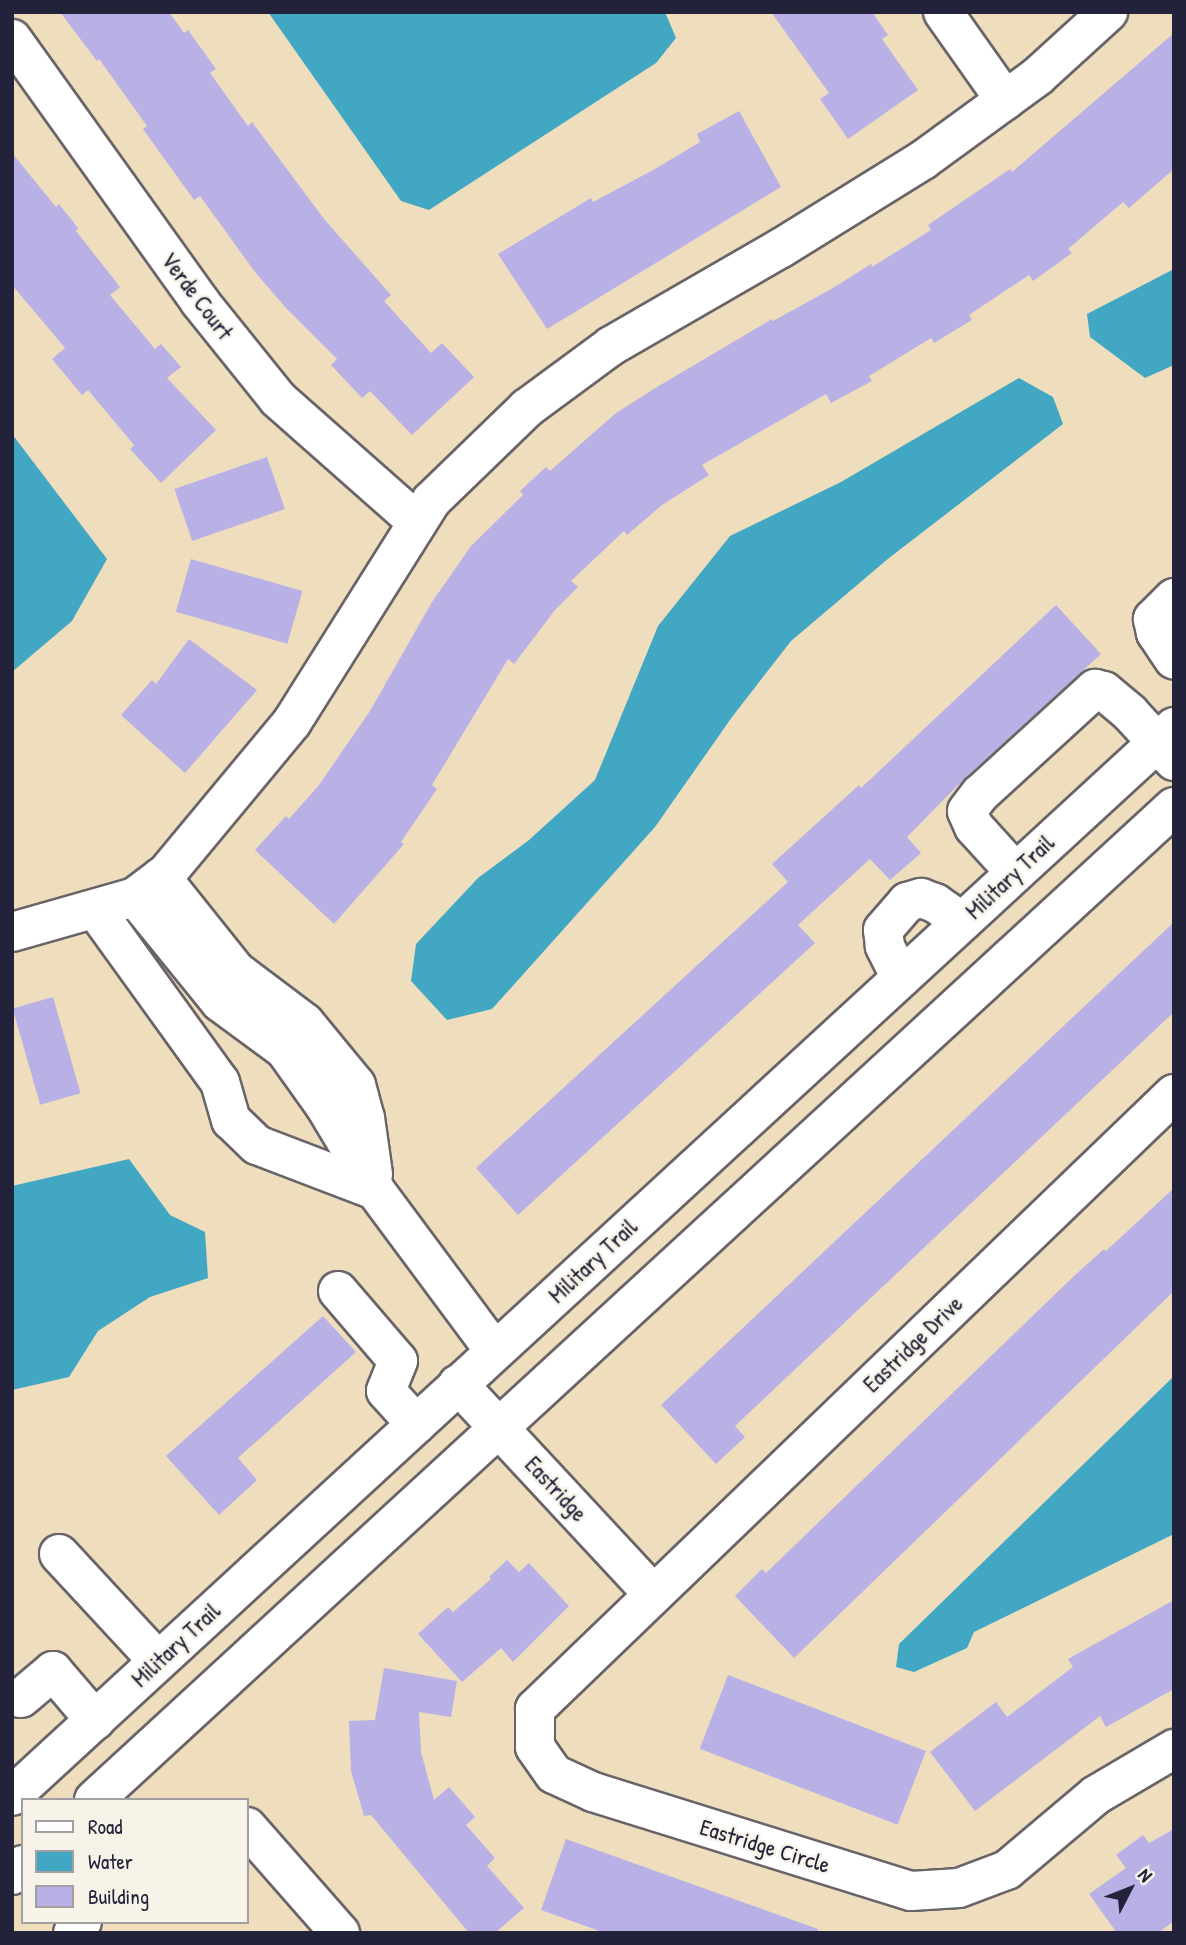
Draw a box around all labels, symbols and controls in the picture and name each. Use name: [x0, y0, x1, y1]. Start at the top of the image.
street label: Verde Court: [155, 247, 239, 345]
street label: Military Trail: [960, 829, 1060, 925]
street label: Military Trail: [543, 1213, 643, 1309]
street label: Eastridge Drive: [858, 1290, 968, 1398]
street label: Eastridge: [519, 1451, 593, 1527]
street label: Military Trail: [126, 1597, 226, 1693]
legend: [21, 1798, 248, 1924]
text: Road: [88, 1812, 122, 1841]
street label: Eastridge Circle: [697, 1813, 833, 1879]
text: Water: [88, 1847, 133, 1876]
north arrow: [1095, 1854, 1165, 1924]
text: N: [1133, 1862, 1159, 1887]
text: Building: [88, 1882, 149, 1911]

